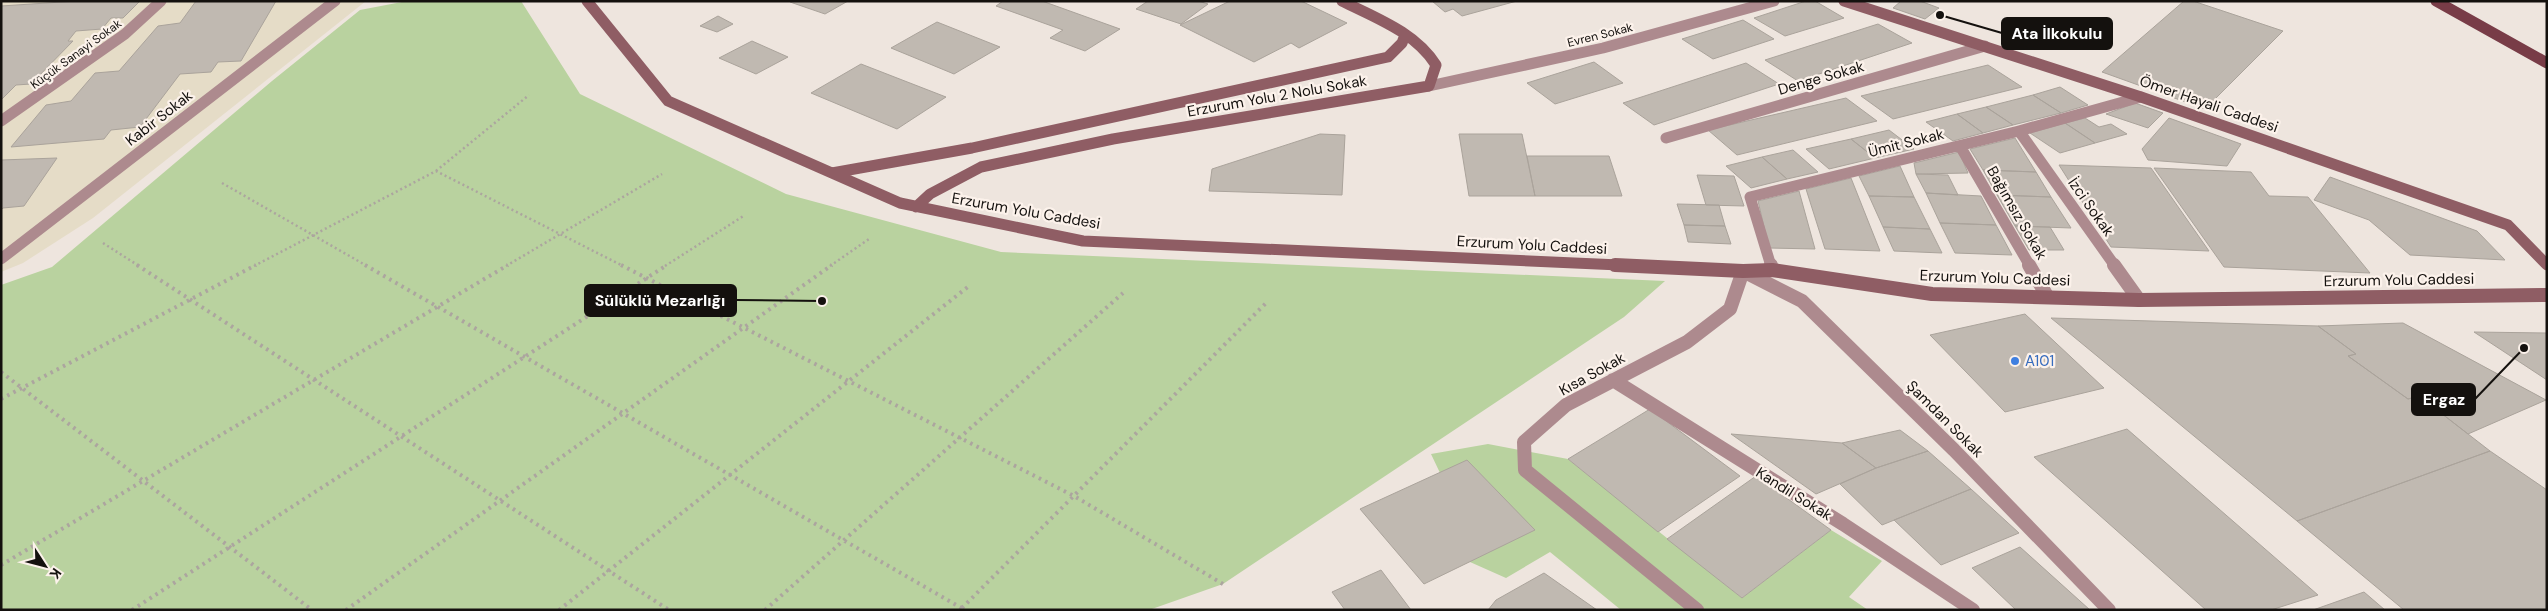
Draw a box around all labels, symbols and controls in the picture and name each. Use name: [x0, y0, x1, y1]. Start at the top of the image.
street label: Küçük Sanayi Sokak: [27, 16, 125, 92]
callout: Ata İlkokulu: [2002, 18, 2112, 49]
street label: Evren Sokak: [1566, 19, 1634, 51]
text: Ata İlkokulu: [2012, 23, 2102, 44]
street label: Denge Sokak: [1776, 56, 1867, 100]
street label: Erzurum Yolu 2 Nolu Sokak: [1186, 70, 1369, 122]
street label: Ömer Hayali Caddesi: [2137, 71, 2281, 137]
street label: Kabir Sokak: [121, 85, 197, 150]
street label: Ümit Sokak: [1866, 124, 1946, 162]
street label: Bağımsız Sokak: [1982, 163, 2052, 264]
street label: İzci Sokak: [2063, 174, 2119, 241]
street label: Erzurum Yolu Caddesi: [950, 188, 1102, 234]
street label: Erzurum Yolu Caddesi: [1456, 231, 1608, 259]
street label: Erzurum Yolu Caddesi: [1919, 265, 2071, 291]
street label: Erzurum Yolu Caddesi: [2324, 269, 2474, 291]
callout: Sülüklü Mezarlığı: [585, 285, 736, 316]
text: Sülüklü Mezarlığı: [595, 290, 725, 311]
street label: Kısa Sokak: [1555, 347, 1629, 400]
place label: A101: [2025, 351, 2054, 371]
marker: A101: [2009, 355, 2021, 367]
street label: Şamdan Sokak: [1902, 376, 1988, 462]
callout: Ergaz: [2412, 384, 2475, 415]
text: Ergaz: [2423, 389, 2465, 410]
street label: Kandil Sokak: [1752, 463, 1836, 526]
north arrow: [20, 541, 70, 591]
text: K: [46, 565, 65, 583]

